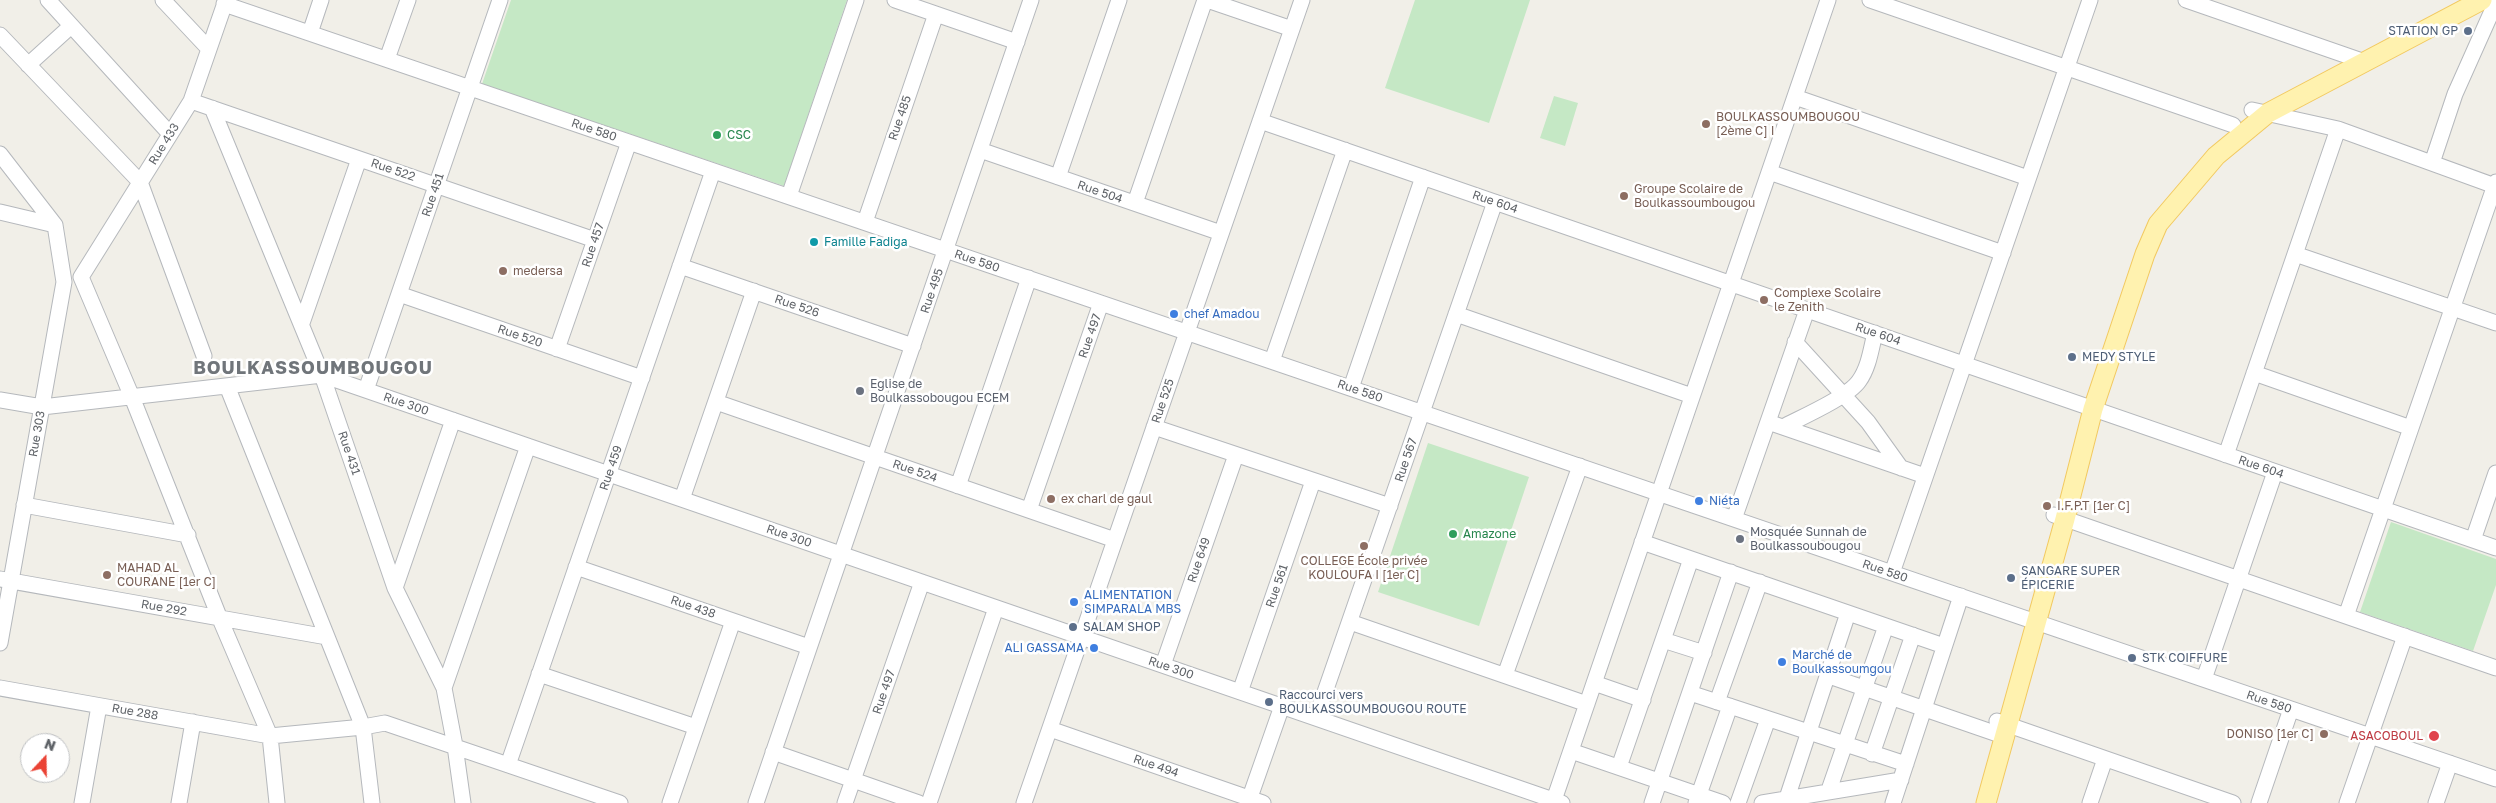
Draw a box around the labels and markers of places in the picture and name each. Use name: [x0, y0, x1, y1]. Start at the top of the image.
place label: STATION GP: [2388, 24, 2458, 38]
marker: STATION GP: [2462, 25, 2474, 37]
place label: BOULKASSOUMBOUGOU [2ème C] I: [1716, 110, 1860, 138]
marker: BOULKASSOUMBOUGOU [2ème C] I: [1700, 118, 1712, 130]
place label: CSC: [727, 128, 751, 142]
marker: CSC: [711, 129, 723, 141]
place label: Groupe Scolaire de Boulkassoumbougou: [1634, 182, 1755, 210]
marker: Groupe Scolaire de Boulkassoumbougou: [1618, 190, 1630, 202]
place label: Famille Fadiga: [824, 235, 907, 249]
marker: Famille Fadiga: [808, 236, 820, 248]
place label: medersa: [513, 264, 563, 278]
marker: medersa: [497, 265, 509, 277]
place label: Complexe Scolaire le Zenith: [1774, 286, 1881, 314]
marker: Complexe Scolaire le Zenith: [1758, 294, 1770, 306]
place label: chef Amadou: [1184, 307, 1259, 321]
marker: chef Amadou: [1168, 308, 1180, 320]
place label: MEDY STYLE: [2082, 350, 2156, 364]
marker: MEDY STYLE: [2066, 351, 2078, 363]
place label: Eglise de Boulkassobougou ECEM: [870, 377, 1009, 405]
marker: Eglise de Boulkassobougou ECEM: [854, 385, 866, 397]
place label: ex charl de gaul: [1061, 492, 1152, 506]
marker: ex charl de gaul: [1045, 493, 1057, 505]
place label: Niéta: [1709, 494, 1740, 508]
marker: Niéta: [1693, 495, 1705, 507]
place label: I.F.P.T [1er C]: [2057, 499, 2130, 513]
marker: I.F.P.T [1er C]: [2041, 500, 2053, 512]
place label: Mosquée Sunnah de Boulkassoubougou: [1750, 525, 1867, 553]
place label: Amazone: [1463, 527, 1516, 541]
marker: Amazone: [1447, 528, 1459, 540]
marker: Mosquée Sunnah de Boulkassoubougou: [1734, 533, 1746, 545]
marker: COLLEGE École privée KOULOUFA I [1er C]: [1358, 540, 1370, 552]
place label: COLLEGE École privée KOULOUFA I [1er C]: [1300, 554, 1428, 582]
place label: MAHAD AL COURANE [1er C]: [117, 561, 216, 589]
place label: SANGARE SUPER ÉPICERIE: [2021, 564, 2120, 592]
marker: MAHAD AL COURANE [1er C]: [101, 569, 113, 581]
marker: SANGARE SUPER ÉPICERIE: [2005, 572, 2017, 584]
place label: ALIMENTATION SIMPARALA MBS: [1084, 588, 1181, 616]
marker: ALIMENTATION SIMPARALA MBS: [1068, 596, 1080, 608]
place label: SALAM SHOP: [1083, 620, 1161, 634]
marker: SALAM SHOP: [1067, 621, 1079, 633]
place label: ALI GASSAMA: [1005, 641, 1084, 655]
marker: ALI GASSAMA: [1088, 642, 1100, 654]
place label: Marché de Boulkassoumgou: [1792, 648, 1891, 676]
place label: STK COIFFURE: [2142, 651, 2228, 665]
marker: STK COIFFURE: [2126, 652, 2138, 664]
marker: Marché de Boulkassoumgou: [1776, 656, 1788, 668]
place label: Raccourci vers BOULKASSOUMBOUGOU ROUTE: [1279, 688, 1466, 716]
marker: Raccourci vers BOULKASSOUMBOUGOU ROUTE: [1263, 696, 1275, 708]
place label: DONISO [1er C]: [2227, 727, 2314, 741]
marker: DONISO [1er C]: [2318, 728, 2330, 740]
place label: ASACOBOUL: [2350, 729, 2423, 743]
marker: ASACOBOUL: [2427, 729, 2441, 743]

